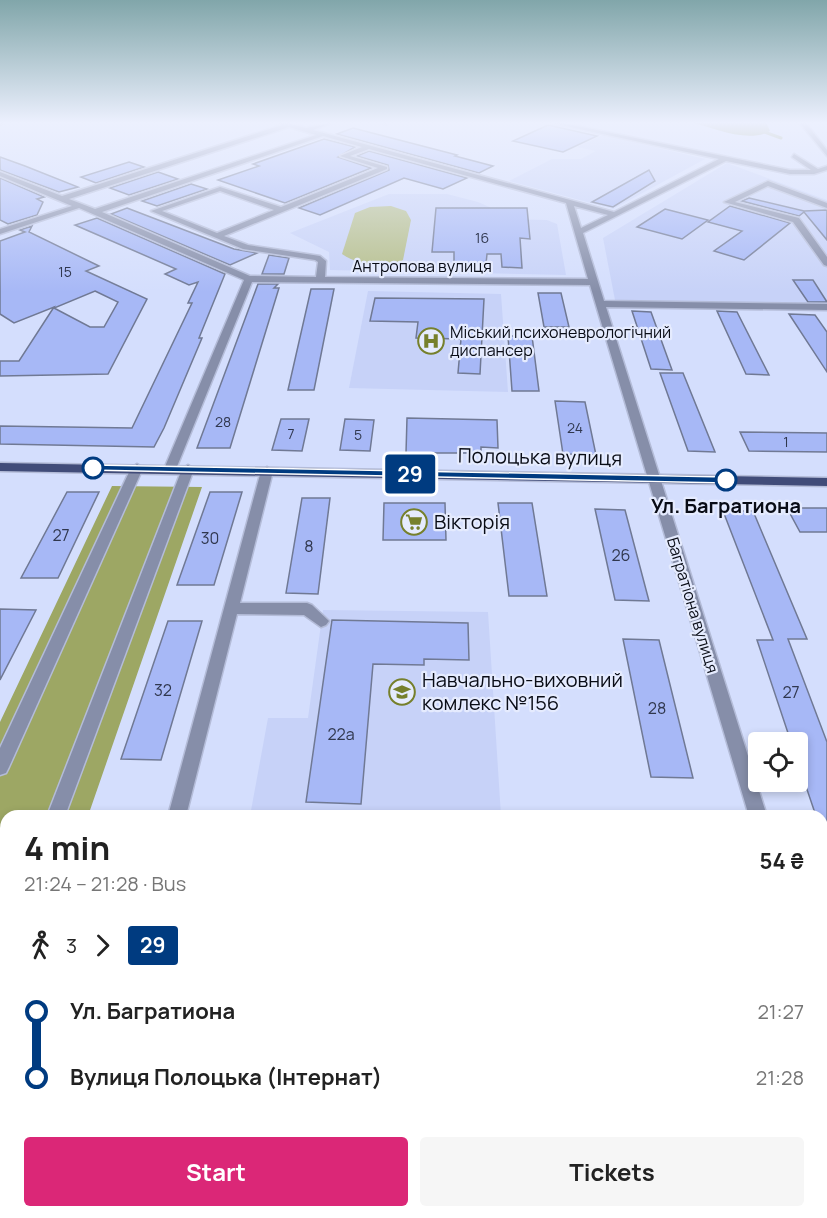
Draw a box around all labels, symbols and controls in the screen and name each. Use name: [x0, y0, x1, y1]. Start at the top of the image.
house number: 16: [475, 228, 489, 247]
street label: Антропова вулиця: [352, 255, 492, 277]
house number: 15: [58, 262, 72, 281]
place label: Міський психоневрологічний диспансер: [450, 321, 671, 361]
hospital icon: Міський психоневрологічний диспансер: [416, 326, 446, 356]
house number: 28: [215, 412, 231, 431]
house number: 24: [567, 418, 583, 437]
house number: 7: [287, 424, 295, 443]
house number: 5: [354, 425, 362, 444]
house number: 1: [783, 432, 789, 451]
street label: Полоцька вулиця: [458, 442, 622, 471]
line badge: 29: [383, 454, 437, 494]
unlabelled marker: [82, 457, 104, 479]
text: 29: [397, 460, 423, 488]
marker: Ул. Багратиона: [715, 469, 737, 491]
place label: Ул. Багратиона: [651, 492, 801, 519]
supermarket icon: Вікторія: [399, 507, 429, 537]
place label: Вікторія: [434, 508, 510, 535]
house number: 27: [52, 524, 70, 546]
house number: 30: [201, 527, 219, 549]
street label: Багратіона вулиця: [662, 534, 724, 676]
house number: 8: [304, 535, 314, 557]
house number: 26: [611, 544, 631, 566]
place label: Навчально-виховний комлекс №156: [422, 666, 623, 716]
school or university icon: Навчально-виховний комлекс №156: [387, 677, 417, 707]
house number: 32: [154, 679, 172, 701]
house number: 27: [782, 681, 800, 703]
house number: 28: [648, 697, 666, 719]
house number: 22а: [327, 723, 355, 745]
map controls: [748, 732, 808, 792]
button: locate: [748, 732, 808, 792]
text: 4 min: [24, 825, 110, 870]
text: 54 ₴: [760, 846, 804, 876]
text: 21:24 – 21:28 · Bus: [24, 870, 186, 897]
icon: walk: [24, 929, 57, 962]
icon: forward: [86, 929, 119, 962]
text: 29: [140, 931, 166, 959]
text: 3: [66, 932, 77, 959]
text: Ул. Багратиона: [70, 996, 235, 1026]
text: 21:27: [757, 998, 804, 1025]
text: Вулиця Полоцька (Інтернат): [70, 1062, 382, 1092]
text: 21:28: [756, 1064, 804, 1091]
button: Start: [24, 1137, 408, 1206]
button: Tickets: [420, 1137, 804, 1206]

